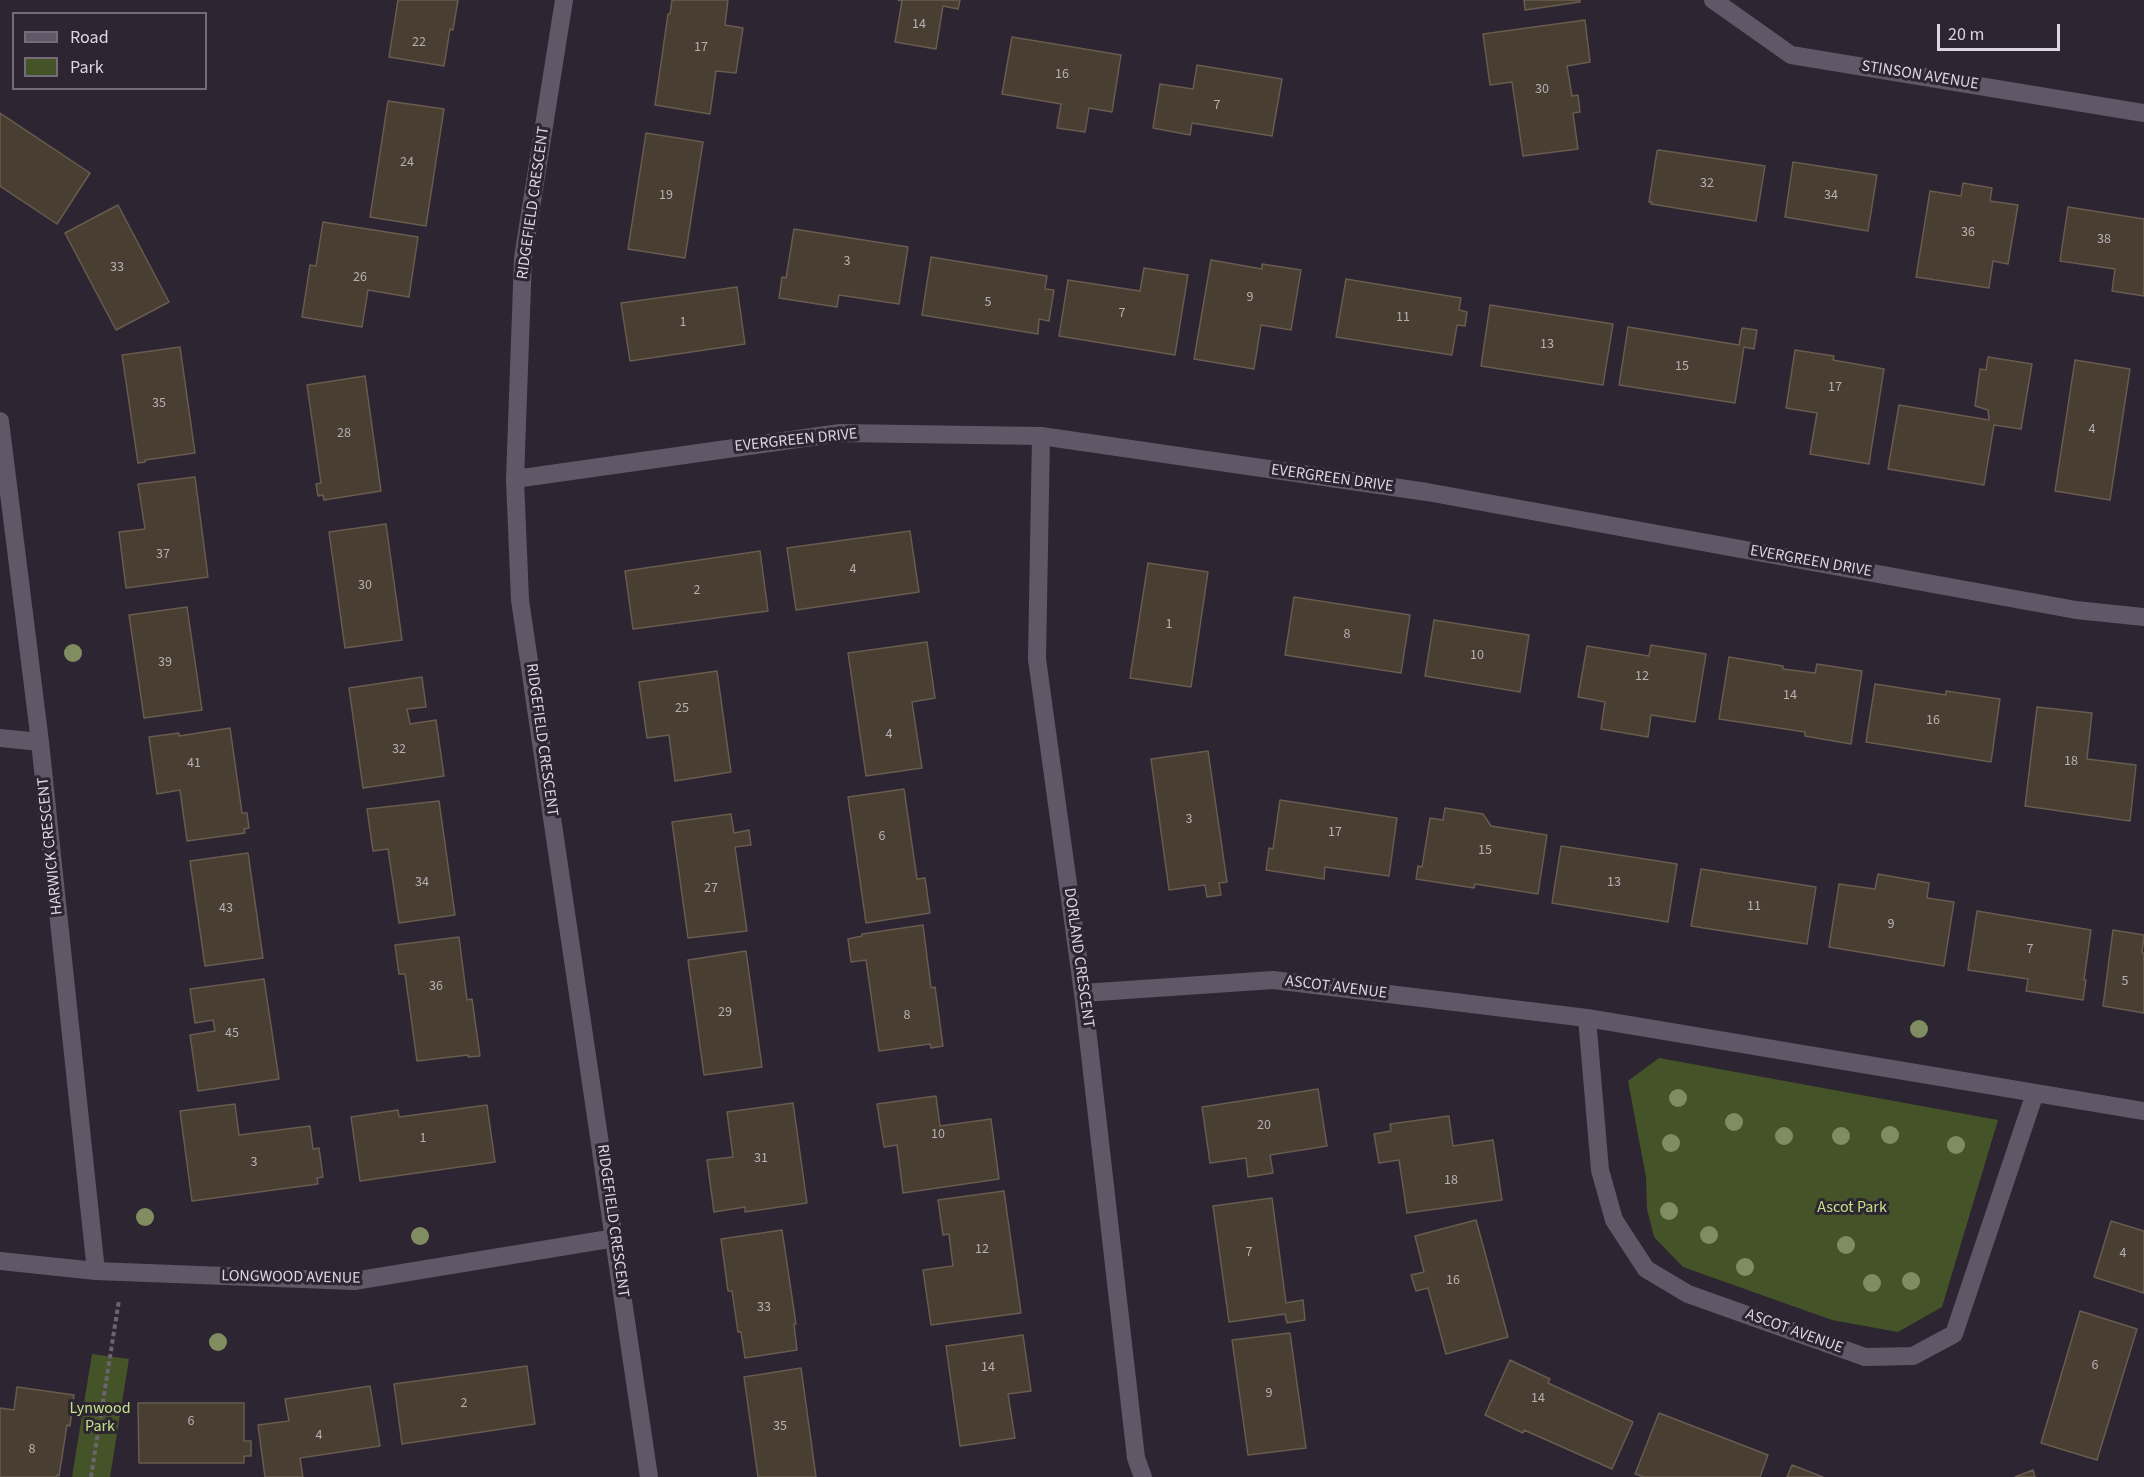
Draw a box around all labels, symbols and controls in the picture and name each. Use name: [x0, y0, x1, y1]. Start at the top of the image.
legend: [12, 12, 207, 90]
scale bar: [1940, 12, 2063, 50]
house number: 14: [912, 17, 926, 33]
text: 20 m: [1948, 22, 1984, 47]
text: Road: [70, 25, 109, 50]
house number: 22: [412, 35, 426, 51]
house number: 17: [694, 40, 708, 56]
text: Park: [70, 55, 104, 80]
street label: STINSON AVENUE: [1860, 57, 1980, 95]
house number: 16: [1055, 67, 1069, 83]
house number: 30: [1535, 82, 1549, 98]
house number: 7: [1214, 98, 1220, 114]
street label: RIDGEFIELD CRESCENT: [514, 125, 554, 281]
house number: 24: [400, 155, 414, 171]
house number: 32: [1700, 176, 1714, 192]
house number: 19: [659, 188, 673, 204]
house number: 34: [1824, 188, 1838, 204]
house number: 36: [1961, 225, 1975, 241]
house number: 38: [2097, 232, 2111, 248]
house number: 3: [844, 254, 850, 270]
house number: 33: [110, 260, 124, 276]
house number: 26: [353, 270, 367, 286]
house number: 9: [1247, 290, 1253, 306]
house number: 5: [985, 295, 991, 311]
house number: 7: [1119, 306, 1125, 322]
house number: 11: [1396, 310, 1410, 326]
house number: 1: [680, 315, 686, 331]
house number: 13: [1540, 337, 1554, 353]
house number: 15: [1675, 359, 1689, 375]
house number: 17: [1828, 380, 1842, 396]
house number: 35: [152, 396, 166, 412]
house number: 4: [2089, 422, 2095, 438]
street label: EVERGREEN DRIVE: [734, 425, 858, 457]
house number: 28: [337, 426, 351, 442]
street label: EVERGREEN DRIVE: [1270, 461, 1394, 497]
street label: EVERGREEN DRIVE: [1749, 542, 1873, 582]
house number: 37: [156, 547, 170, 563]
house number: 4: [850, 562, 856, 578]
house number: 30: [358, 578, 372, 594]
house number: 2: [694, 583, 700, 599]
house number: 1: [1166, 617, 1172, 633]
house number: 8: [1344, 627, 1350, 643]
house number: 10: [1470, 648, 1484, 664]
house number: 39: [158, 655, 172, 671]
street label: RIDGEFIELD CRESCENT: [521, 662, 561, 818]
house number: 12: [1635, 669, 1649, 685]
house number: 14: [1783, 688, 1797, 704]
house number: 25: [675, 701, 689, 717]
house number: 16: [1926, 713, 1940, 729]
house number: 4: [886, 727, 892, 743]
house number: 32: [392, 742, 406, 758]
house number: 18: [2064, 754, 2078, 770]
house number: 41: [187, 756, 201, 772]
street label: HARWICK CRESCENT: [34, 776, 68, 916]
house number: 3: [1186, 812, 1192, 828]
house number: 17: [1328, 825, 1342, 841]
house number: 6: [879, 829, 885, 845]
house number: 15: [1478, 843, 1492, 859]
house number: 34: [415, 875, 429, 891]
house number: 13: [1607, 875, 1621, 891]
house number: 27: [704, 881, 718, 897]
street label: DORLAND CRESCENT: [1059, 887, 1097, 1029]
house number: 11: [1747, 899, 1761, 915]
house number: 43: [219, 901, 233, 917]
house number: 9: [1888, 917, 1894, 933]
house number: 7: [2027, 942, 2033, 958]
street label: ASCOT AVENUE: [1284, 972, 1388, 1004]
house number: 5: [2122, 974, 2128, 990]
house number: 36: [429, 979, 443, 995]
house number: 29: [718, 1005, 732, 1021]
house number: 8: [904, 1008, 910, 1024]
house number: 45: [225, 1026, 239, 1042]
house number: 20: [1257, 1118, 1271, 1134]
house number: 10: [931, 1127, 945, 1143]
house number: 1: [420, 1131, 426, 1147]
street label: RIDGEFIELD CRESCENT: [592, 1143, 632, 1299]
house number: 31: [754, 1151, 768, 1167]
house number: 3: [251, 1155, 257, 1171]
house number: 18: [1444, 1173, 1458, 1189]
park label: Ascot Park: [1817, 1198, 1887, 1218]
house number: 12: [975, 1242, 989, 1258]
house number: 7: [1246, 1245, 1252, 1261]
house number: 4: [2120, 1246, 2126, 1262]
street label: LONGWOOD AVENUE: [221, 1267, 361, 1289]
house number: 16: [1446, 1273, 1460, 1289]
house number: 33: [757, 1300, 771, 1316]
street label: ASCOT AVENUE: [1743, 1306, 1845, 1358]
house number: 6: [2092, 1358, 2098, 1374]
house number: 14: [981, 1360, 995, 1376]
house number: 9: [1266, 1386, 1272, 1402]
house number: 14: [1531, 1391, 1545, 1407]
house number: 2: [461, 1396, 467, 1412]
park label: Lynwood Park: [69, 1399, 131, 1437]
house number: 6: [188, 1414, 194, 1430]
house number: 35: [773, 1419, 787, 1435]
house number: 4: [316, 1428, 322, 1444]
house number: 8: [29, 1442, 35, 1458]

